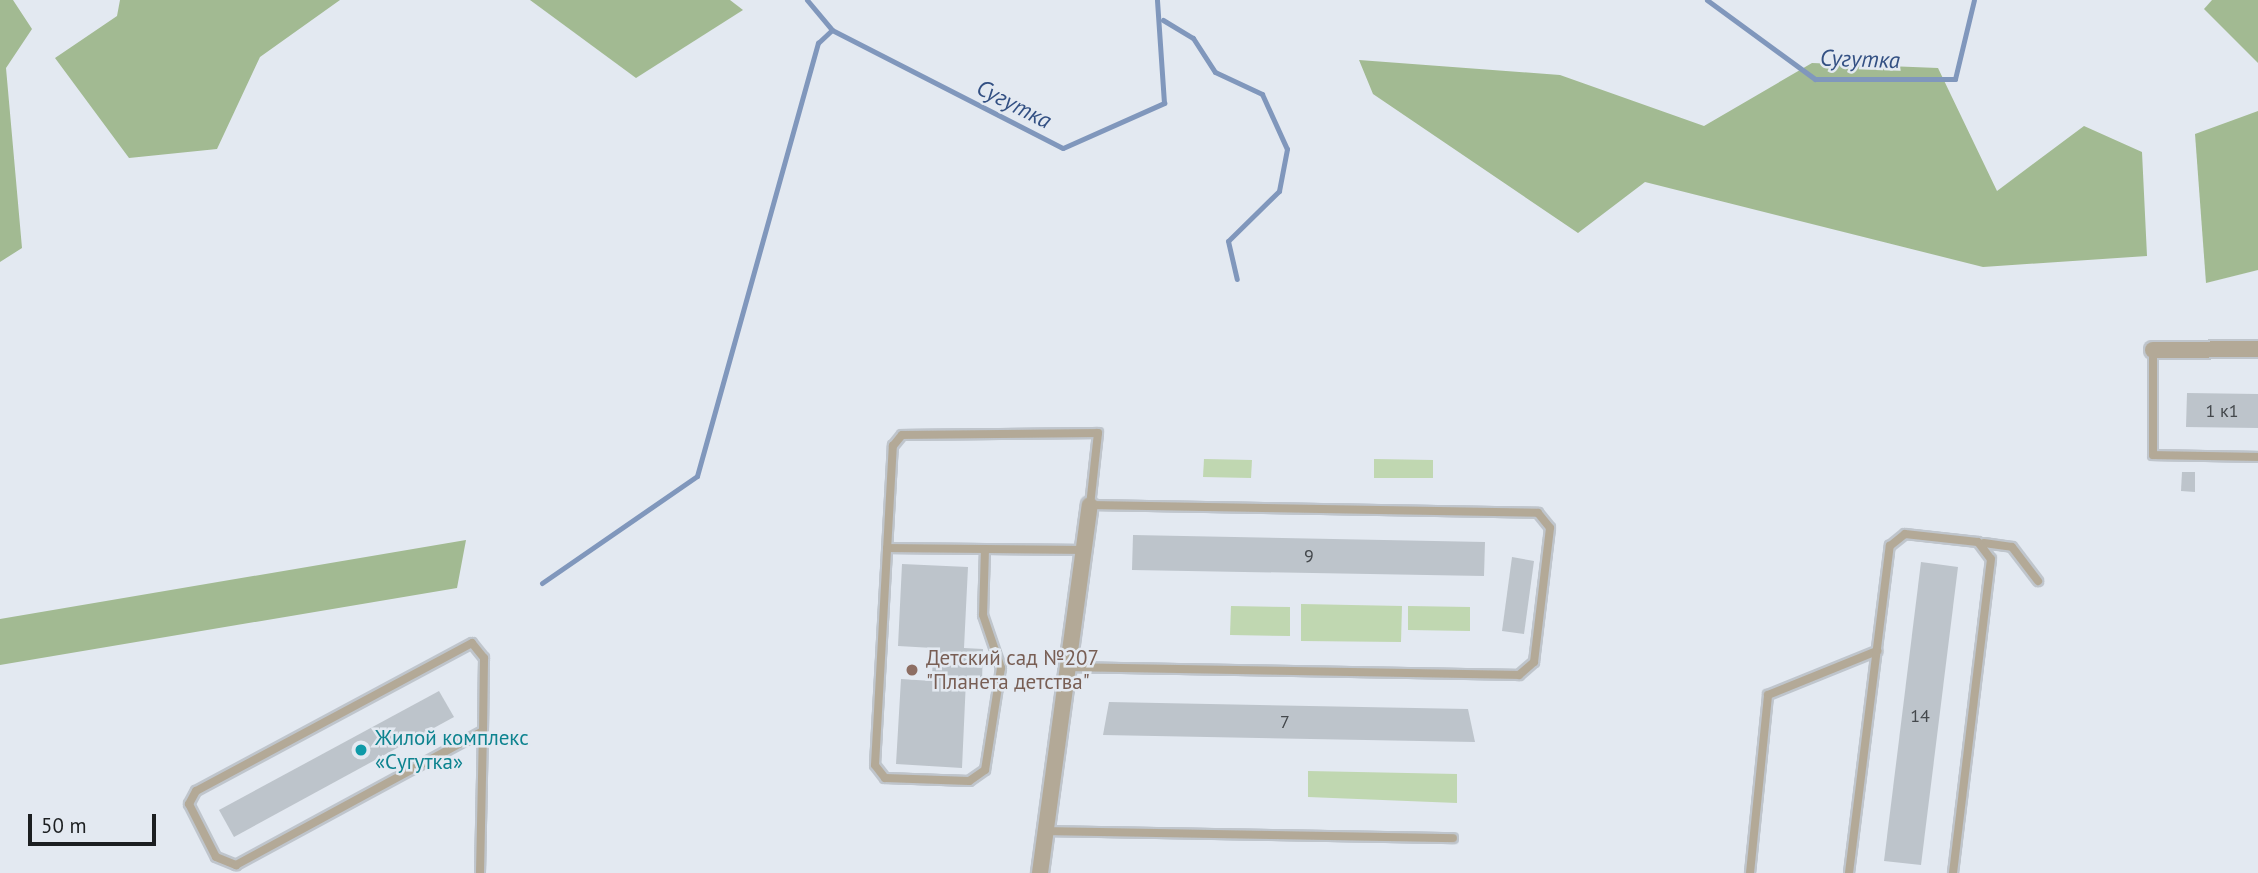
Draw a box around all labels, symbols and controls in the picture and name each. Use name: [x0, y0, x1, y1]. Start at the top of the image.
water label: Сугутка: [1820, 44, 1900, 74]
water label: Сугутка: [972, 74, 1056, 134]
house number: 1 к1: [2205, 400, 2239, 422]
house number: 9: [1304, 545, 1314, 567]
place label: Детский сад №207 "Планета детства": [926, 645, 1099, 695]
marker: Детский сад №207 "Планета детства": [904, 662, 920, 678]
house number: 14: [1910, 705, 1930, 727]
house number: 7: [1280, 711, 1290, 733]
place label: Жилой комплекс «Сугутка»: [375, 725, 529, 775]
marker: Жилой комплекс «Сугутка»: [353, 742, 369, 758]
scale bar: [32, 800, 159, 844]
text: 50 m: [41, 812, 87, 839]

